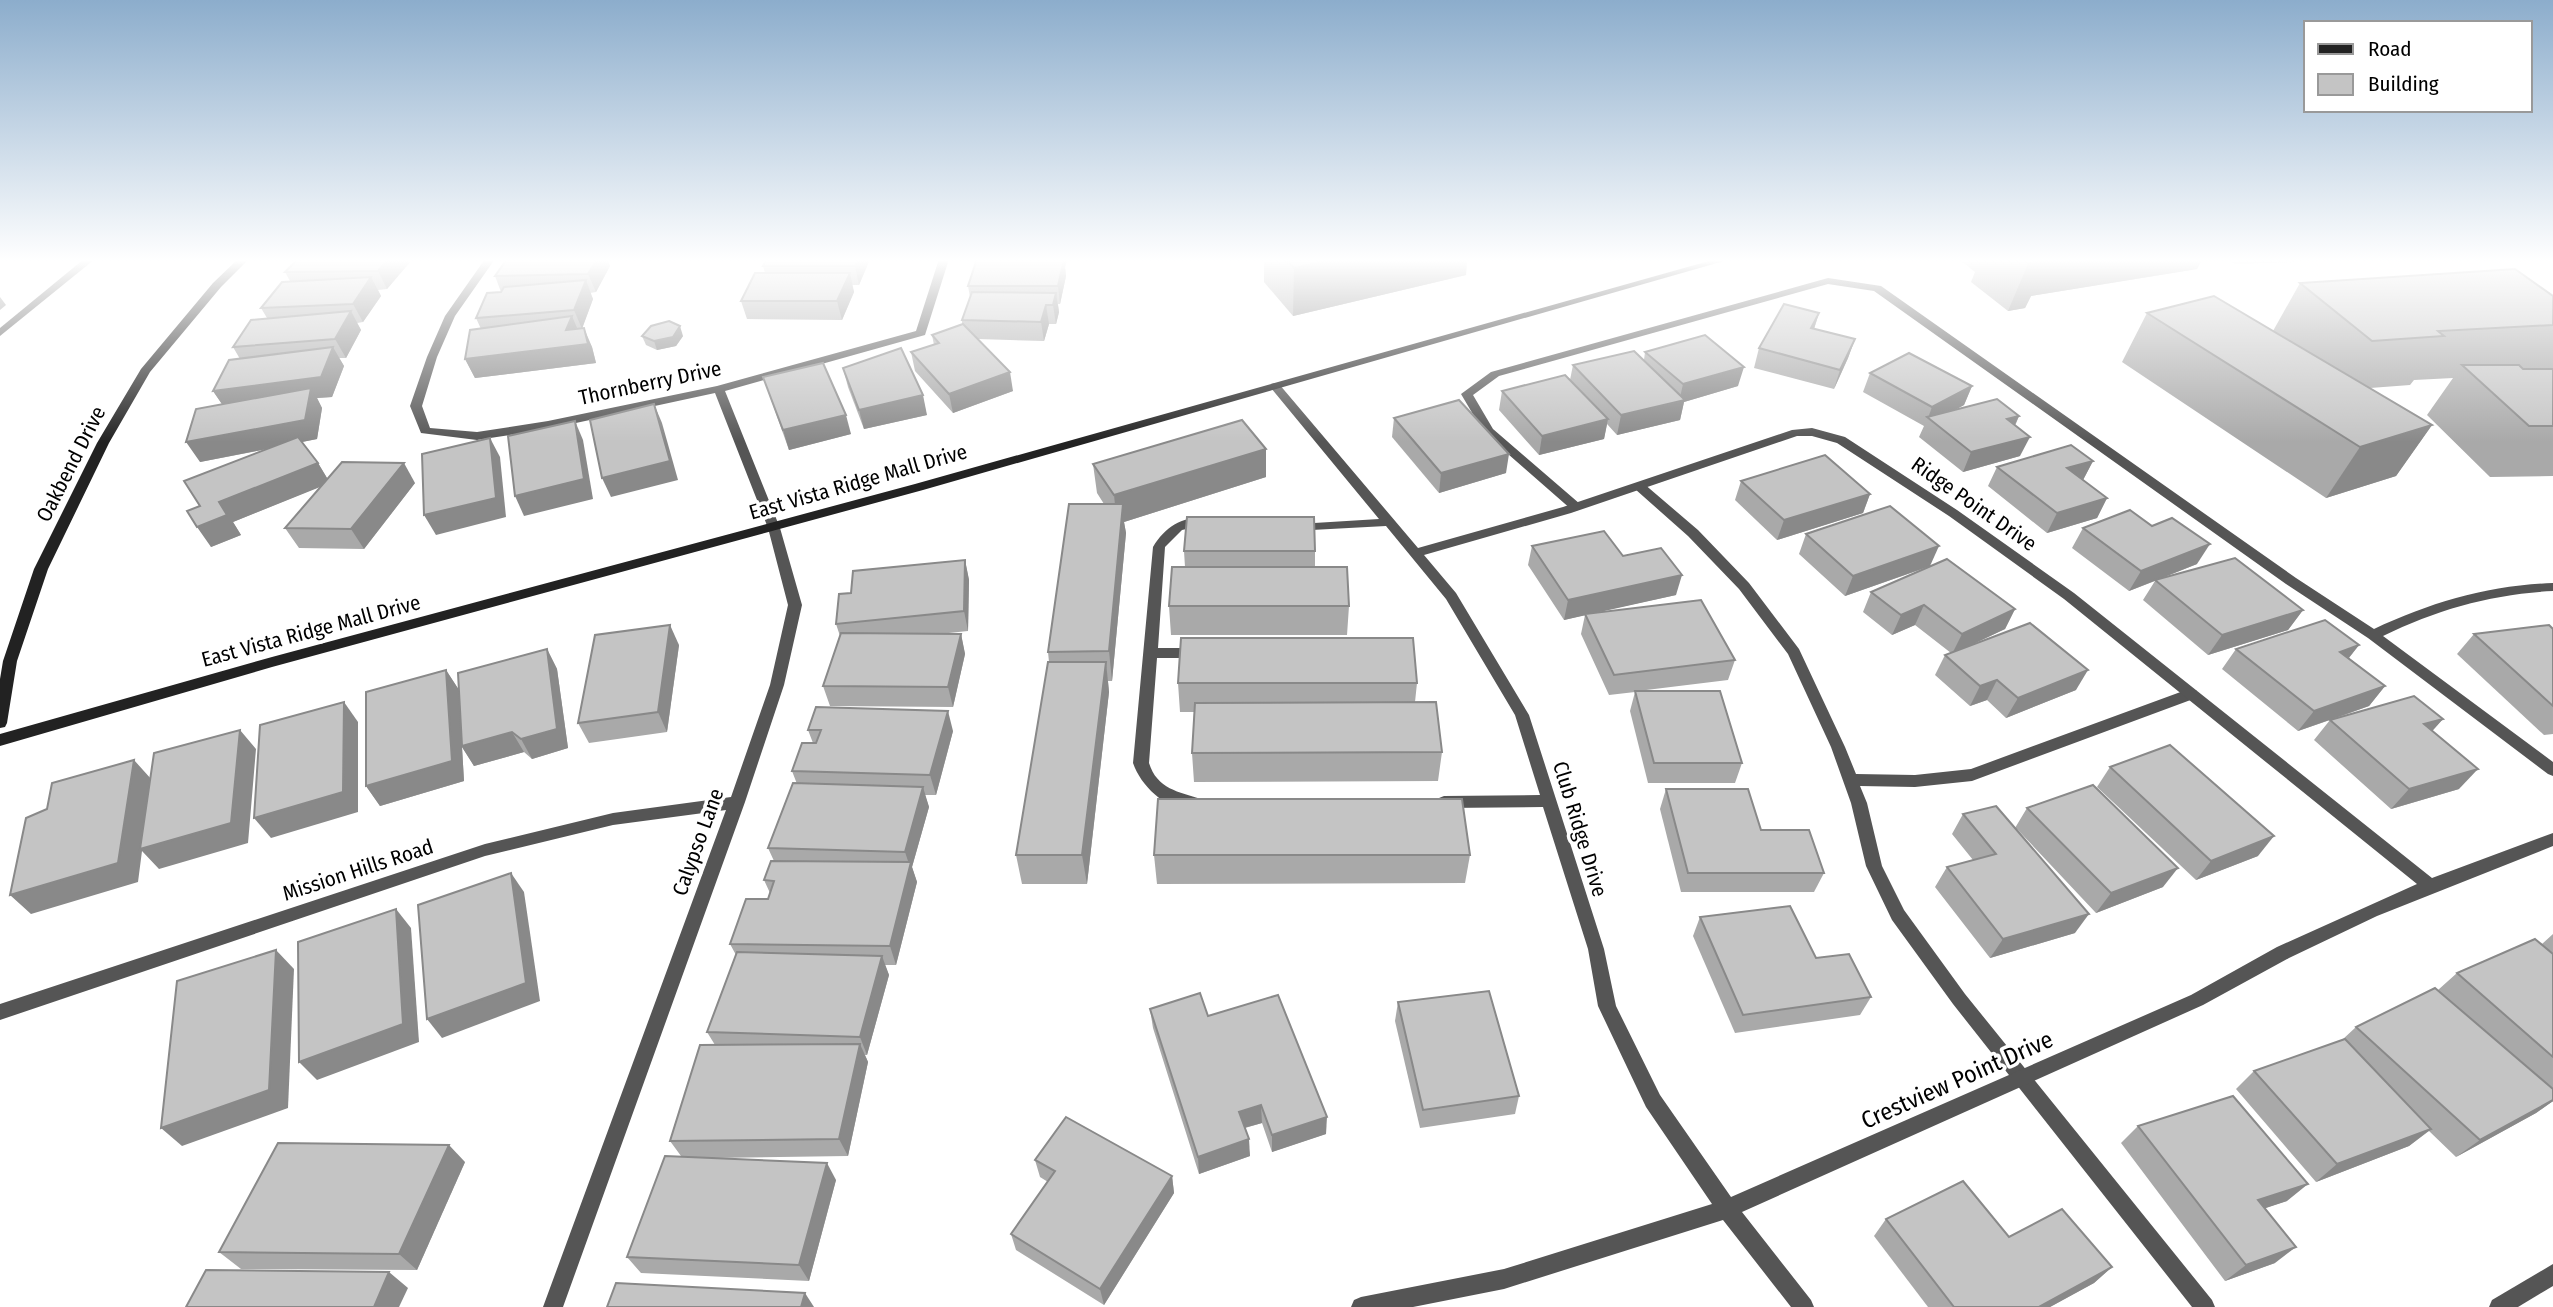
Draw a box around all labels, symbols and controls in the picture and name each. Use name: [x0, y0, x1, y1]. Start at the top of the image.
legend: [2304, 21, 2532, 112]
text: Road: [2368, 36, 2412, 62]
text: Building: [2368, 71, 2439, 97]
street label: Thornberry Drive: [576, 355, 724, 411]
street label: Oakbend Drive: [31, 402, 111, 526]
street label: East Vista Ridge Mall Drive: [746, 438, 970, 526]
street label: Ridge Point Drive: [1906, 451, 2042, 557]
street label: East Vista Ridge Mall Drive: [199, 589, 423, 673]
street label: Club Ridge Drive: [1547, 758, 1613, 900]
street label: Calypso Lane: [667, 785, 729, 899]
street label: Mission Hills Road: [279, 833, 437, 907]
street label: Crestview Point Drive: [1857, 1025, 2057, 1135]

